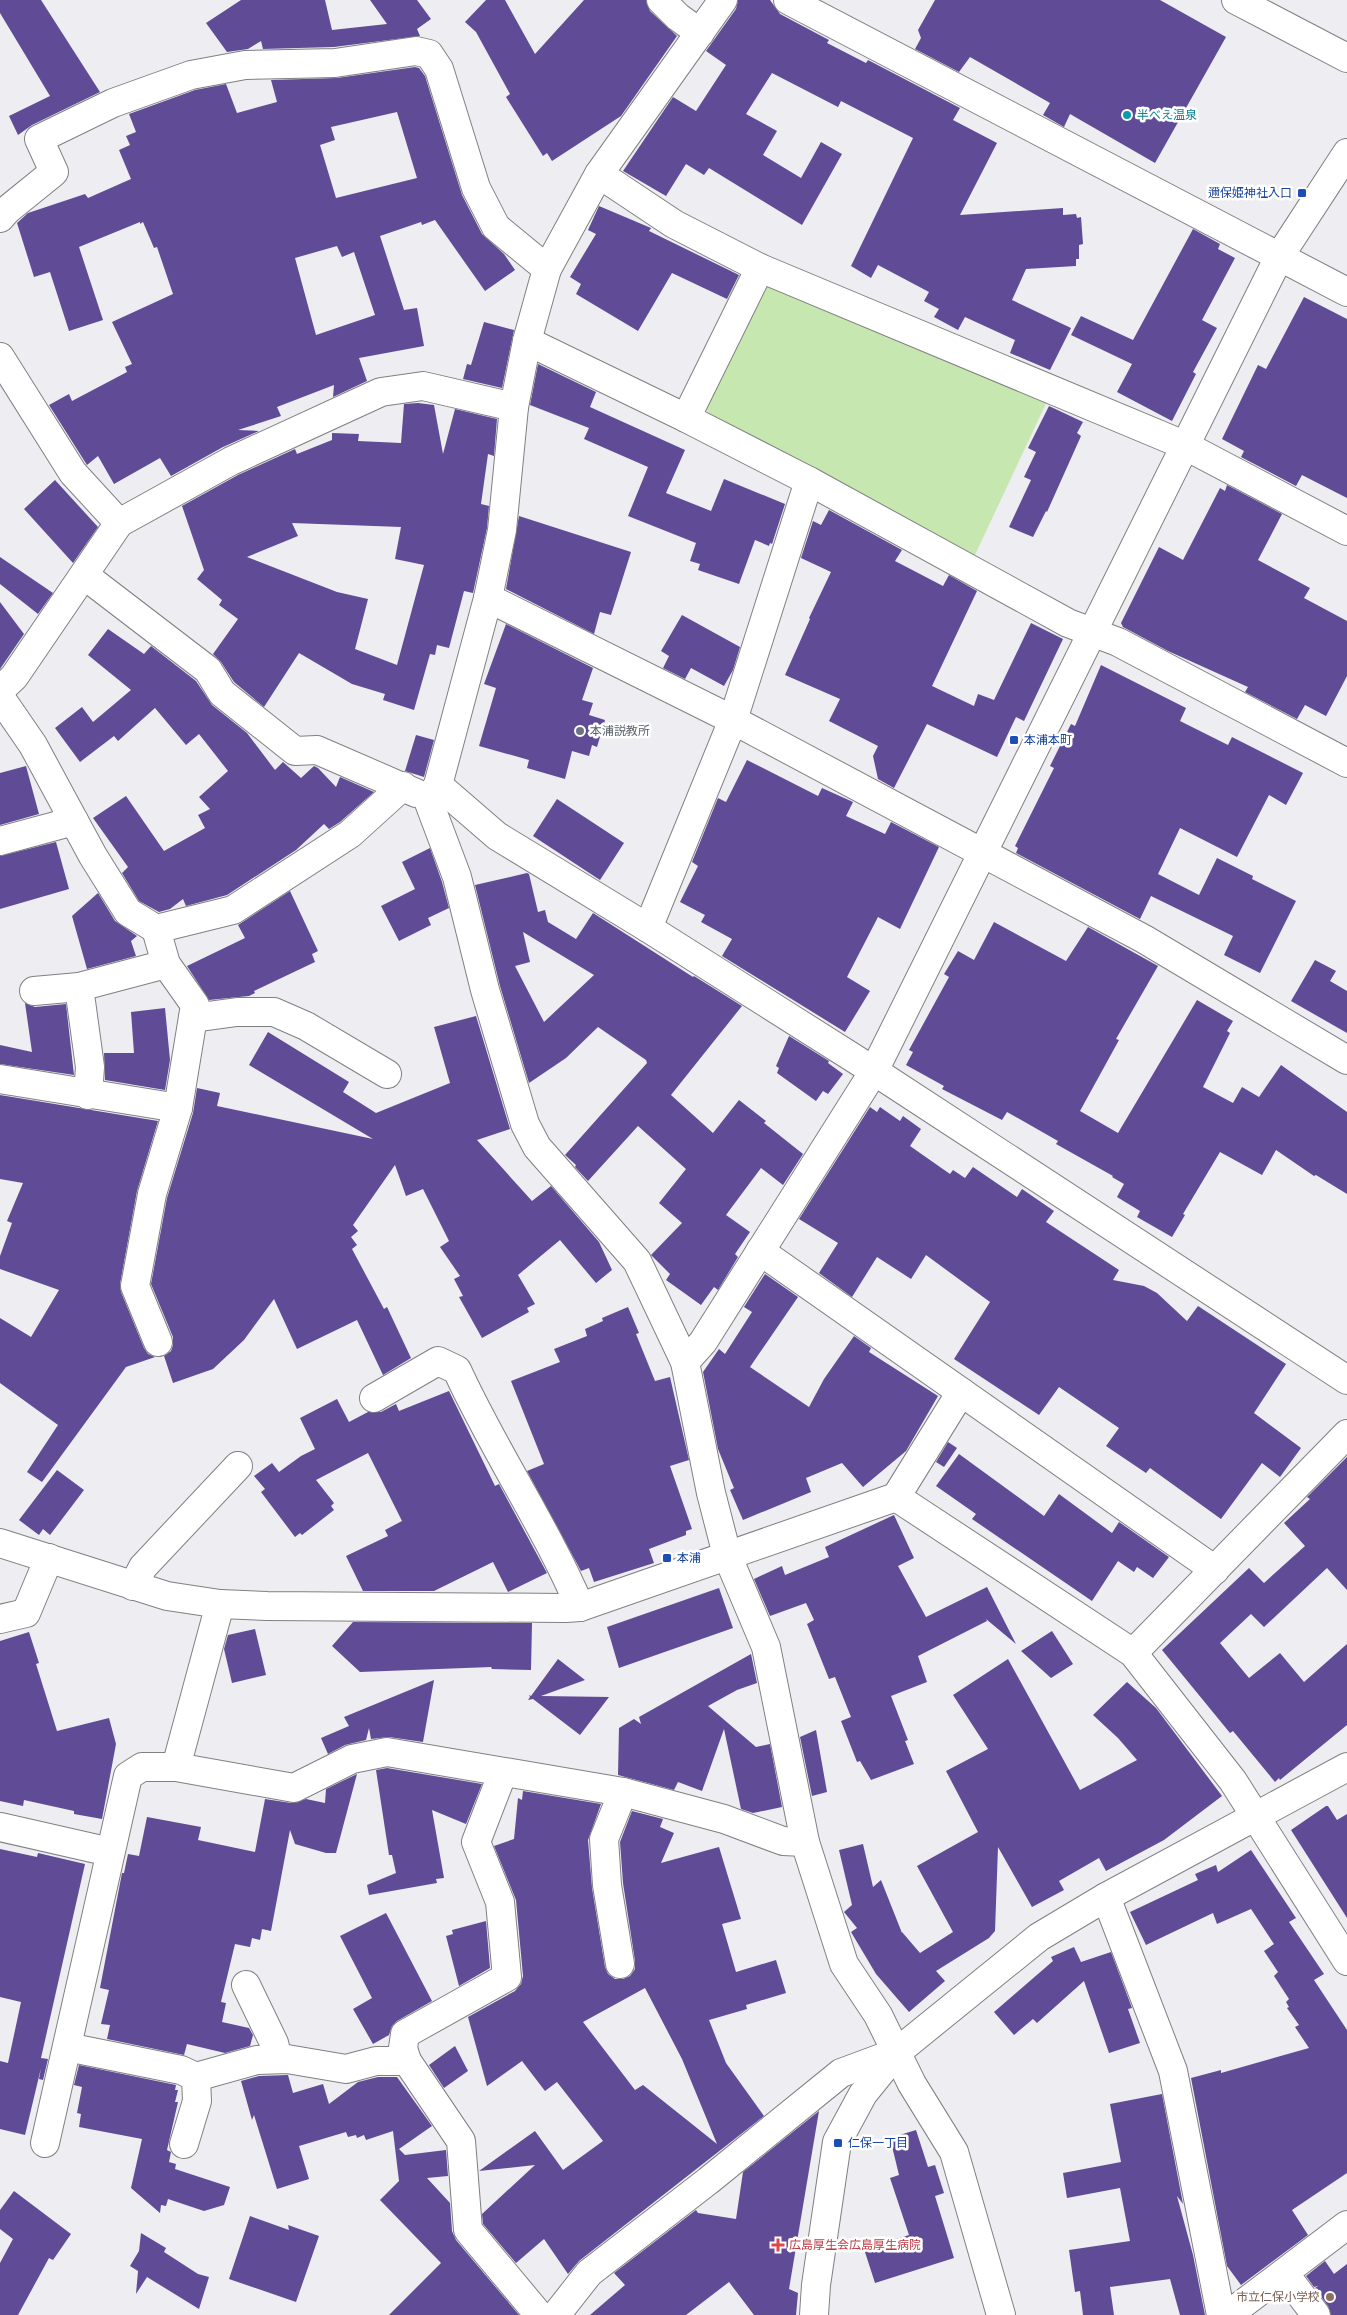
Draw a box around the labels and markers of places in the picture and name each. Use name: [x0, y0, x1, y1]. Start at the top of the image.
place label: 半べえ温泉: [1137, 108, 1197, 122]
marker: 半べえ温泉: [1121, 109, 1133, 121]
place label: 邇保姫神社入口: [1208, 186, 1292, 200]
marker: 邇保姫神社入口: [1296, 187, 1308, 199]
place label: 本浦説教所: [590, 724, 650, 738]
marker: 本浦説教所: [574, 725, 586, 737]
place label: 本浦本町: [1024, 733, 1072, 747]
marker: 本浦本町: [1008, 734, 1020, 746]
place label: 本浦: [677, 1551, 701, 1565]
marker: 本浦: [661, 1552, 673, 1564]
place label: 仁保一丁目: [848, 2136, 908, 2150]
marker: 仁保一丁目: [832, 2137, 844, 2149]
marker: 広島厚生会広島厚生病院: [771, 2238, 785, 2252]
place label: 広島厚生会広島厚生病院: [789, 2238, 921, 2252]
place label: 市立仁保小学校: [1236, 2290, 1320, 2304]
marker: 市立仁保小学校: [1324, 2291, 1336, 2303]

